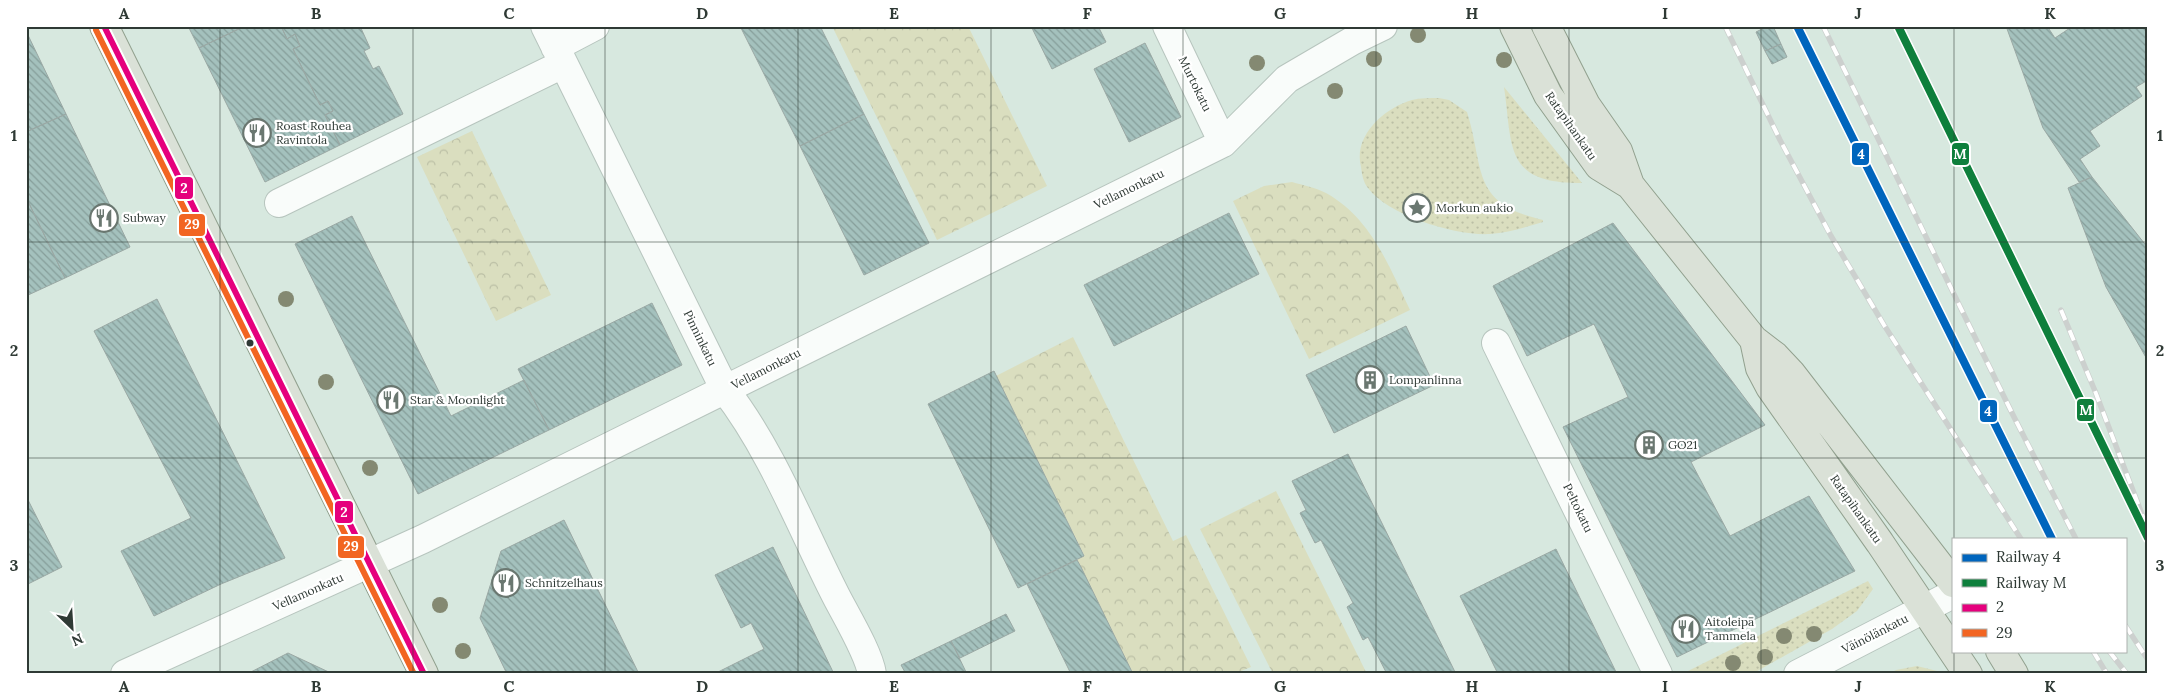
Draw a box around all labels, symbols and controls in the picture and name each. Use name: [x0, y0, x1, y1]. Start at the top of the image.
text: A: [119, 3, 130, 23]
text: B: [311, 3, 322, 23]
text: C: [503, 3, 515, 23]
text: D: [696, 3, 708, 23]
text: E: [889, 3, 899, 23]
text: F: [1082, 3, 1092, 23]
text: G: [1274, 3, 1286, 23]
text: H: [1466, 3, 1479, 23]
text: I: [1662, 3, 1668, 23]
text: J: [1854, 3, 1862, 23]
text: K: [2044, 3, 2056, 23]
street label: Murtokatu: [1176, 54, 1215, 114]
street label: Ratapihankatu: [1542, 89, 1601, 163]
restaurant icon: Roast Rouhea Ravintola: [242, 118, 272, 148]
place label: Roast Rouhea Ravintola: [276, 118, 352, 147]
text: 1: [11, 125, 17, 145]
text: 1: [2157, 125, 2163, 145]
line badge: 4: [1851, 142, 1870, 166]
line badge: M: [1951, 142, 1970, 166]
text: 4: [1857, 145, 1865, 163]
text: M: [1953, 145, 1967, 163]
street label: Vellamonkatu: [1090, 165, 1166, 212]
line badge: 2: [174, 176, 194, 200]
text: 2: [180, 179, 188, 197]
place icon: Morkun aukio: [1402, 193, 1432, 223]
place label: Morkun aukio: [1436, 200, 1513, 215]
restaurant icon: Subway: [89, 203, 119, 233]
place label: Subway: [123, 210, 166, 225]
line badge: 29: [178, 213, 206, 237]
text: 29: [184, 215, 200, 233]
street label: Pinninkatu: [681, 307, 720, 368]
unlabelled marker: [245, 338, 255, 348]
text: 2: [10, 340, 18, 360]
text: 2: [2156, 340, 2164, 360]
street label: Vellamonkatu: [728, 345, 803, 393]
building icon: Lompanlinna: [1355, 365, 1385, 395]
place label: Lompanlinna: [1389, 372, 1462, 387]
restaurant icon: Star & Moonlight: [376, 385, 406, 415]
place label: Star & Moonlight: [410, 392, 505, 407]
line badge: M: [2076, 398, 2095, 422]
line badge: 4: [1979, 399, 1998, 423]
text: M: [2079, 401, 2093, 419]
text: 4: [1984, 402, 1992, 420]
building icon: GO21: [1634, 430, 1664, 460]
place label: GO21: [1668, 437, 1697, 452]
street label: Ratapihankatu: [1827, 472, 1886, 546]
street label: Peltokatu: [1560, 481, 1597, 535]
line badge: 2: [334, 500, 354, 524]
text: 2: [340, 503, 348, 521]
line badge: 29: [337, 535, 365, 559]
text: 29: [343, 537, 359, 555]
legend: [1952, 538, 2126, 652]
text: Railway 4: [1996, 547, 2061, 566]
text: 3: [10, 555, 19, 575]
text: 3: [2156, 555, 2165, 575]
restaurant icon: Schnitzelhaus: [491, 568, 521, 598]
street label: Vellamonkatu: [269, 569, 346, 614]
text: Railway M: [1996, 573, 2067, 592]
place label: Schnitzelhaus: [525, 575, 603, 590]
text: 2: [1996, 597, 2004, 616]
north arrow: [48, 602, 98, 652]
street label: Väinölänkatu: [1838, 610, 1910, 657]
restaurant icon: Aitoleipä Tammela: [1671, 614, 1701, 644]
place label: Aitoleipä Tammela: [1704, 614, 1756, 643]
text: 29: [1996, 623, 2013, 642]
text: N: [69, 629, 86, 650]
text: A: [119, 676, 130, 696]
text: B: [311, 676, 322, 696]
text: C: [503, 676, 515, 696]
text: D: [696, 676, 708, 696]
text: E: [889, 676, 899, 696]
text: F: [1082, 676, 1092, 696]
text: G: [1274, 676, 1286, 696]
text: H: [1466, 676, 1479, 696]
text: I: [1662, 676, 1668, 696]
text: J: [1854, 676, 1862, 696]
text: K: [2044, 676, 2056, 696]

